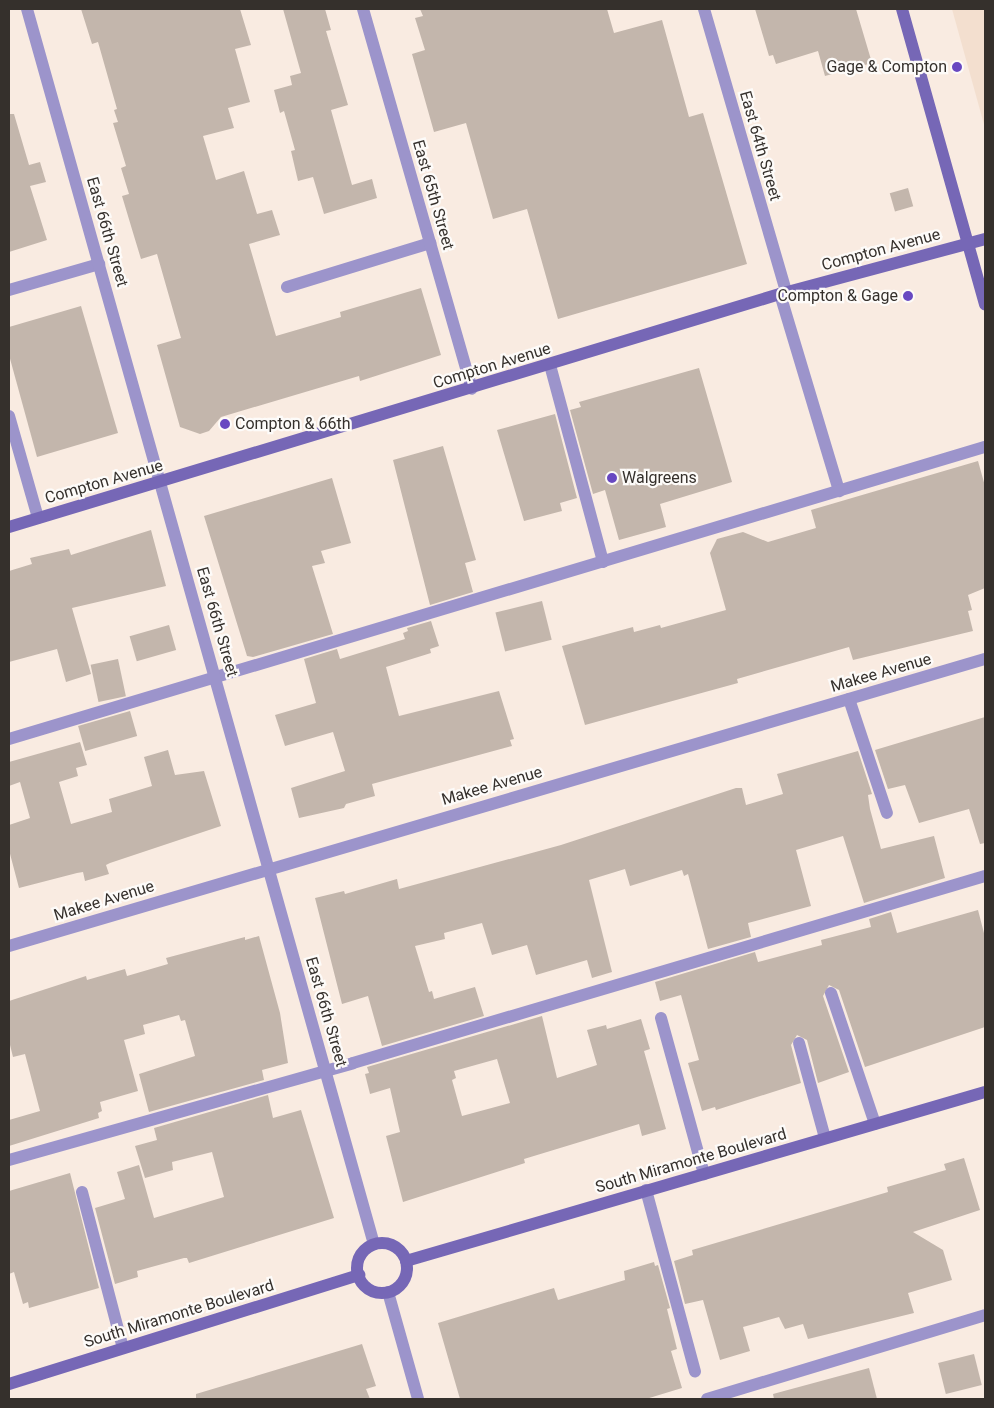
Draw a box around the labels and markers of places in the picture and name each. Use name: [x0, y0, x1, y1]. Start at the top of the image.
place label: Gage & Compton: [826, 57, 947, 77]
marker: Gage & Compton: [951, 61, 963, 73]
place label: Compton & Gage: [777, 286, 898, 306]
marker: Compton & Gage: [902, 290, 914, 302]
place label: Compton & 66th: [235, 414, 351, 434]
marker: Compton & 66th: [219, 418, 231, 430]
place label: Walgreens: [622, 468, 697, 488]
marker: Walgreens: [606, 472, 618, 484]

